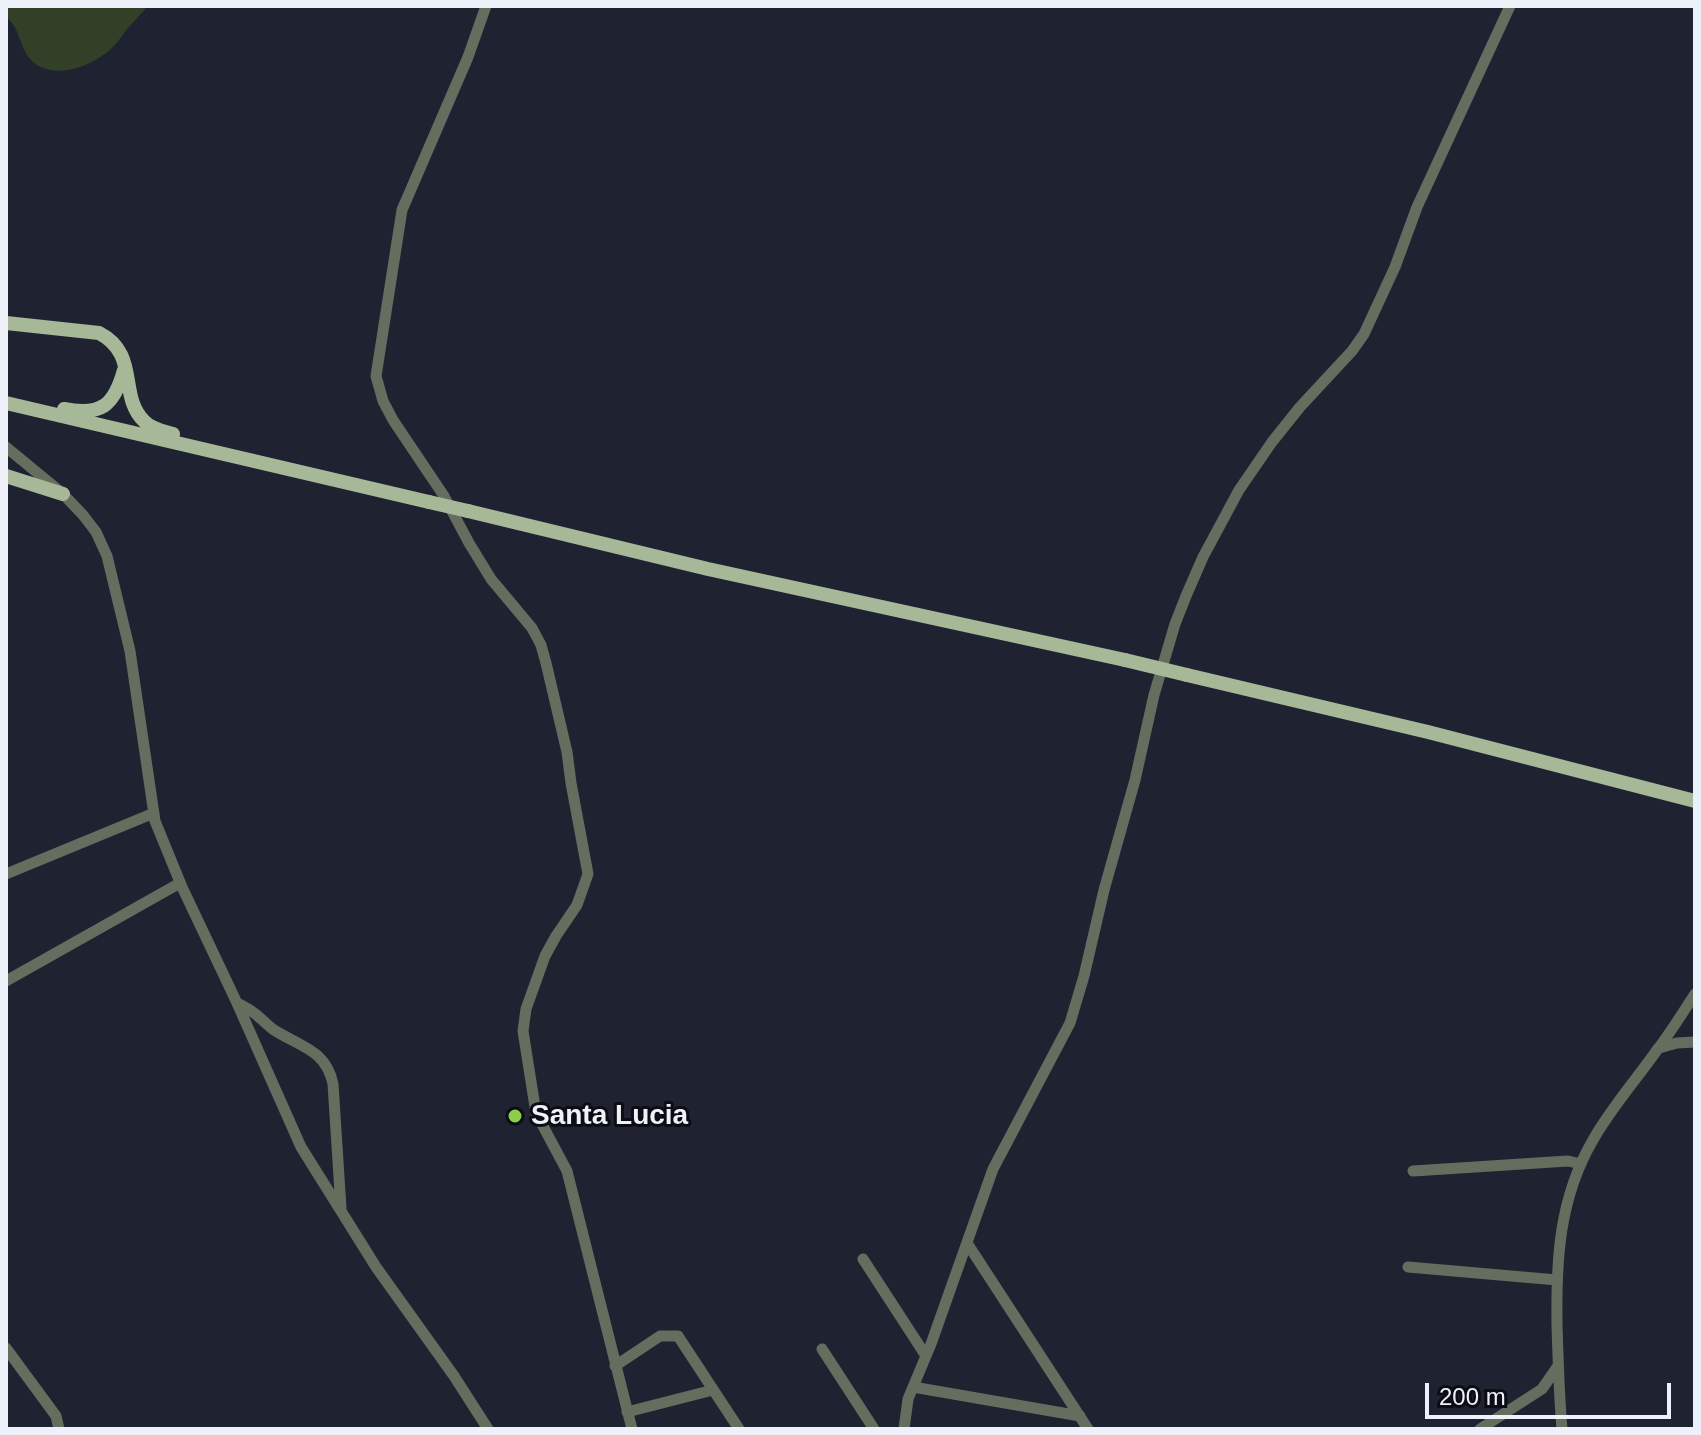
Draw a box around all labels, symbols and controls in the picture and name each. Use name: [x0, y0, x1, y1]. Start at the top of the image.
place label: Santa Lucia: [531, 1099, 688, 1133]
marker: Santa Lucia: [506, 1107, 524, 1125]
scale bar: [1429, 1367, 1675, 1417]
text: 200 m: [1439, 1383, 1506, 1410]

